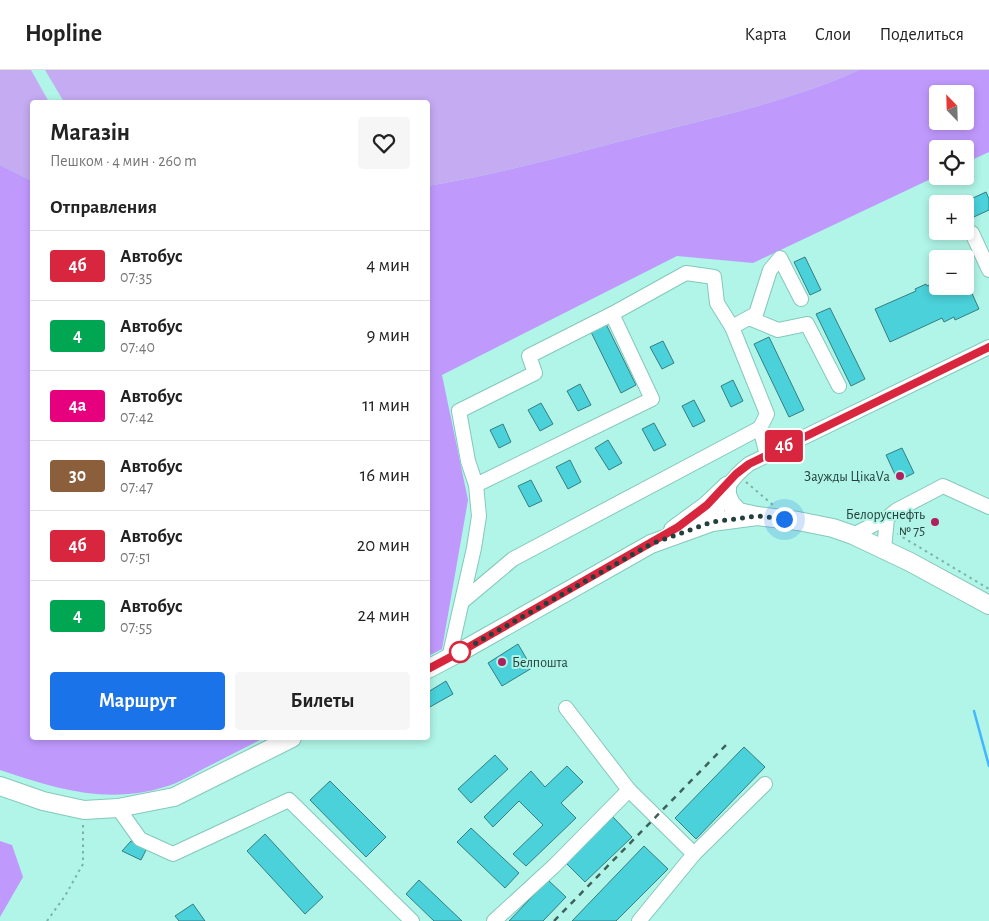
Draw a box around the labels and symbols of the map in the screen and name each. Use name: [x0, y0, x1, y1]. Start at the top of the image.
north arrow: [929, 85, 974, 130]
line badge: 4б: [762, 430, 806, 462]
place label: Заужды ЦікаVа: [804, 470, 891, 484]
marker: Заужды ЦікаVа: [894, 470, 906, 482]
your location: [772, 507, 797, 532]
place label: Белоруснефть № 75: [846, 508, 925, 538]
marker: Белоруснефть № 75: [929, 516, 941, 528]
unlabelled marker: [449, 641, 471, 663]
marker: Белпошта: [496, 656, 508, 668]
place label: Белпошта: [512, 656, 569, 670]

